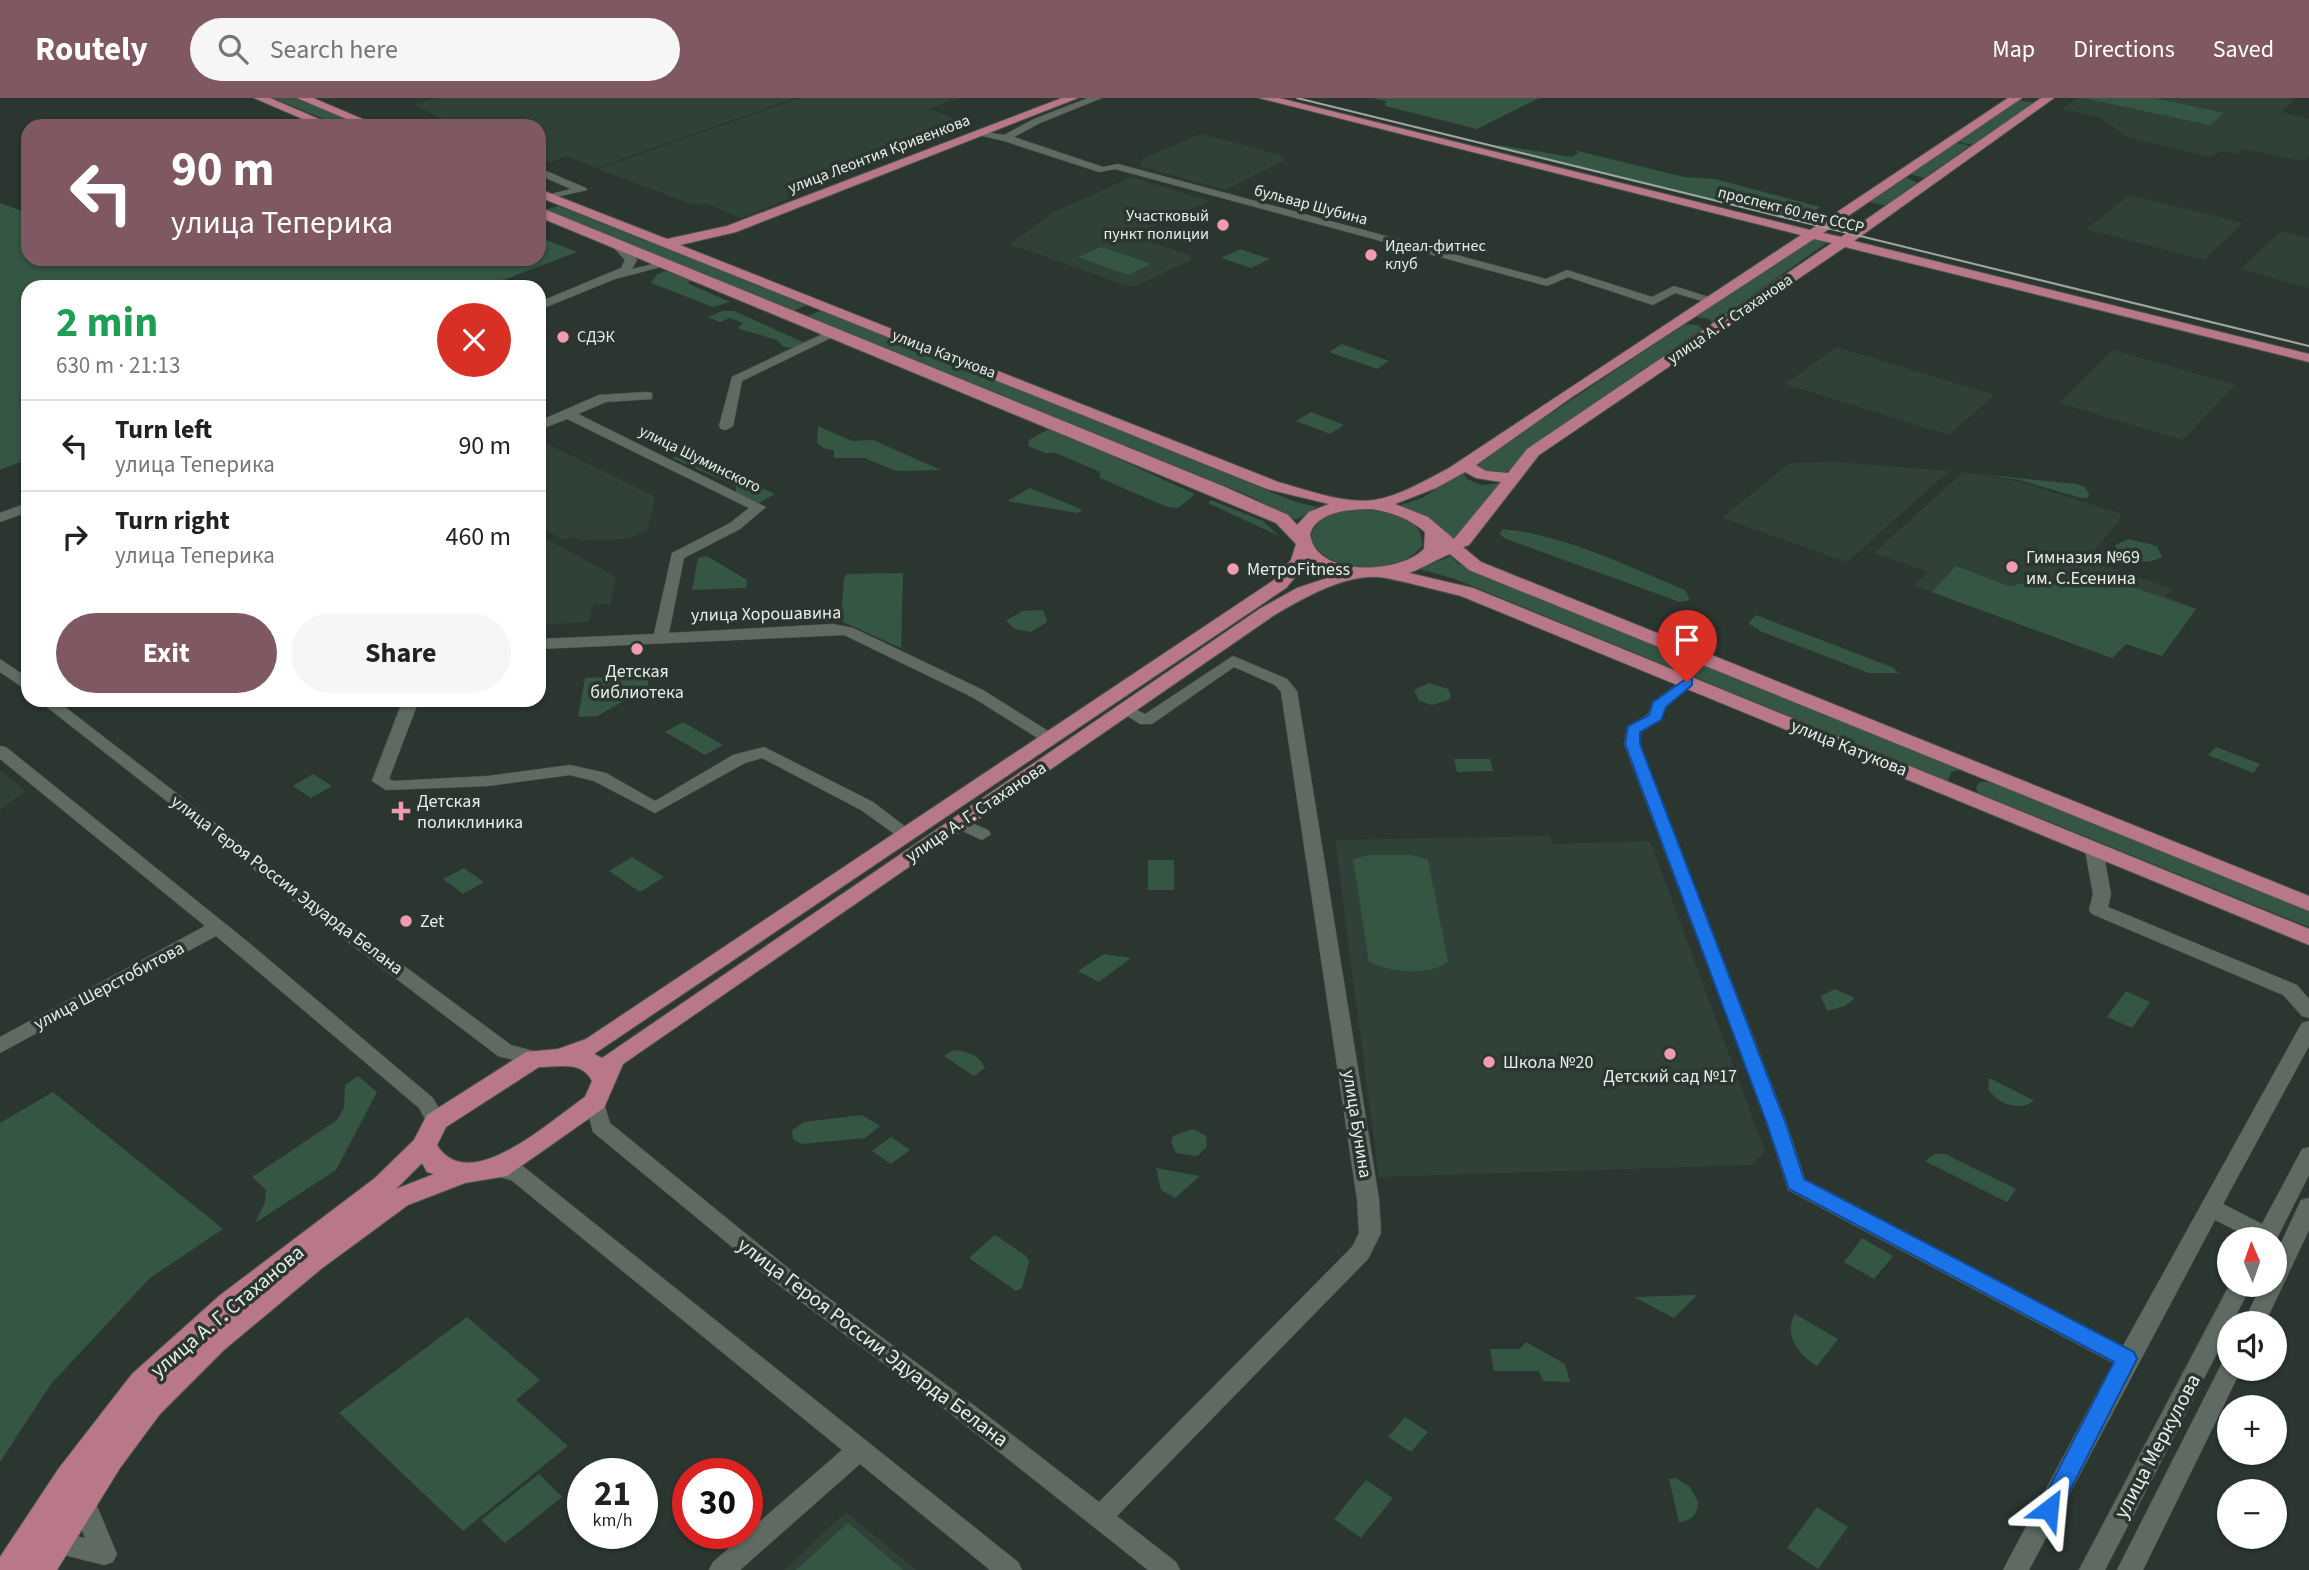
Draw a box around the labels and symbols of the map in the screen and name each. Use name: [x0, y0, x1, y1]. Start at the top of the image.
street label: улица Леонтия Кривенкова: [785, 109, 973, 199]
street label: бульвар Шубина: [1252, 179, 1370, 231]
street label: проспект 60 лет СССР: [1715, 181, 1867, 239]
place label: Участковый пункт полиции: [1103, 205, 1209, 245]
marker: Участковый пункт полиции: [1215, 217, 1231, 233]
place label: Идеал-фитнес клуб: [1385, 235, 1486, 275]
marker: Идеал-фитнес клуб: [1363, 247, 1379, 263]
street label: улица А. Г. Стаханова: [1663, 269, 1797, 369]
street label: улица Катукова: [889, 324, 999, 384]
place label: СДЭК: [577, 326, 615, 348]
marker: СДЭК: [555, 329, 571, 345]
street label: улица Шуминского: [635, 420, 765, 498]
place label: Гимназия №69 им. С.Есенина: [2026, 545, 2140, 591]
place label: МетроFitness: [1247, 557, 1350, 582]
marker: Гимназия №69 им. С.Есенина: [2004, 559, 2020, 575]
marker: МетроFitness: [1225, 561, 1241, 577]
street label: улица Хорошавина: [691, 600, 841, 628]
pin: [1657, 610, 1717, 682]
marker: Детская библиотека: [629, 641, 645, 657]
place label: Детская библиотека: [590, 659, 684, 705]
street label: улица Катукова: [1787, 713, 1911, 783]
street label: улица А. Г. Стаханова: [901, 755, 1051, 869]
street label: улица Героя России Эдуарда Белана: [166, 789, 408, 981]
place label: Детская поликлиника: [417, 789, 523, 835]
marker: Детская поликлиника: [391, 801, 411, 821]
place label: Zet: [420, 909, 444, 934]
marker: Zet: [398, 913, 414, 929]
street label: улица Шерстобитова: [29, 936, 189, 1036]
marker: Детский сад №17: [1662, 1046, 1678, 1062]
place label: Школа №20: [1503, 1050, 1593, 1075]
marker: Школа №20: [1481, 1054, 1497, 1070]
place label: Детский сад №17: [1603, 1064, 1737, 1089]
street label: улица Бунина: [1336, 1068, 1378, 1180]
north arrow: [2217, 1227, 2287, 1297]
street label: улица Героя России Эдуарда Белана: [731, 1230, 1015, 1454]
street label: улица А. Г. Стаханова: [144, 1238, 310, 1384]
street label: улица Меркулова: [2106, 1368, 2208, 1524]
speed limit sign: 30: [672, 1458, 763, 1549]
position arrow: [2012, 1472, 2086, 1546]

